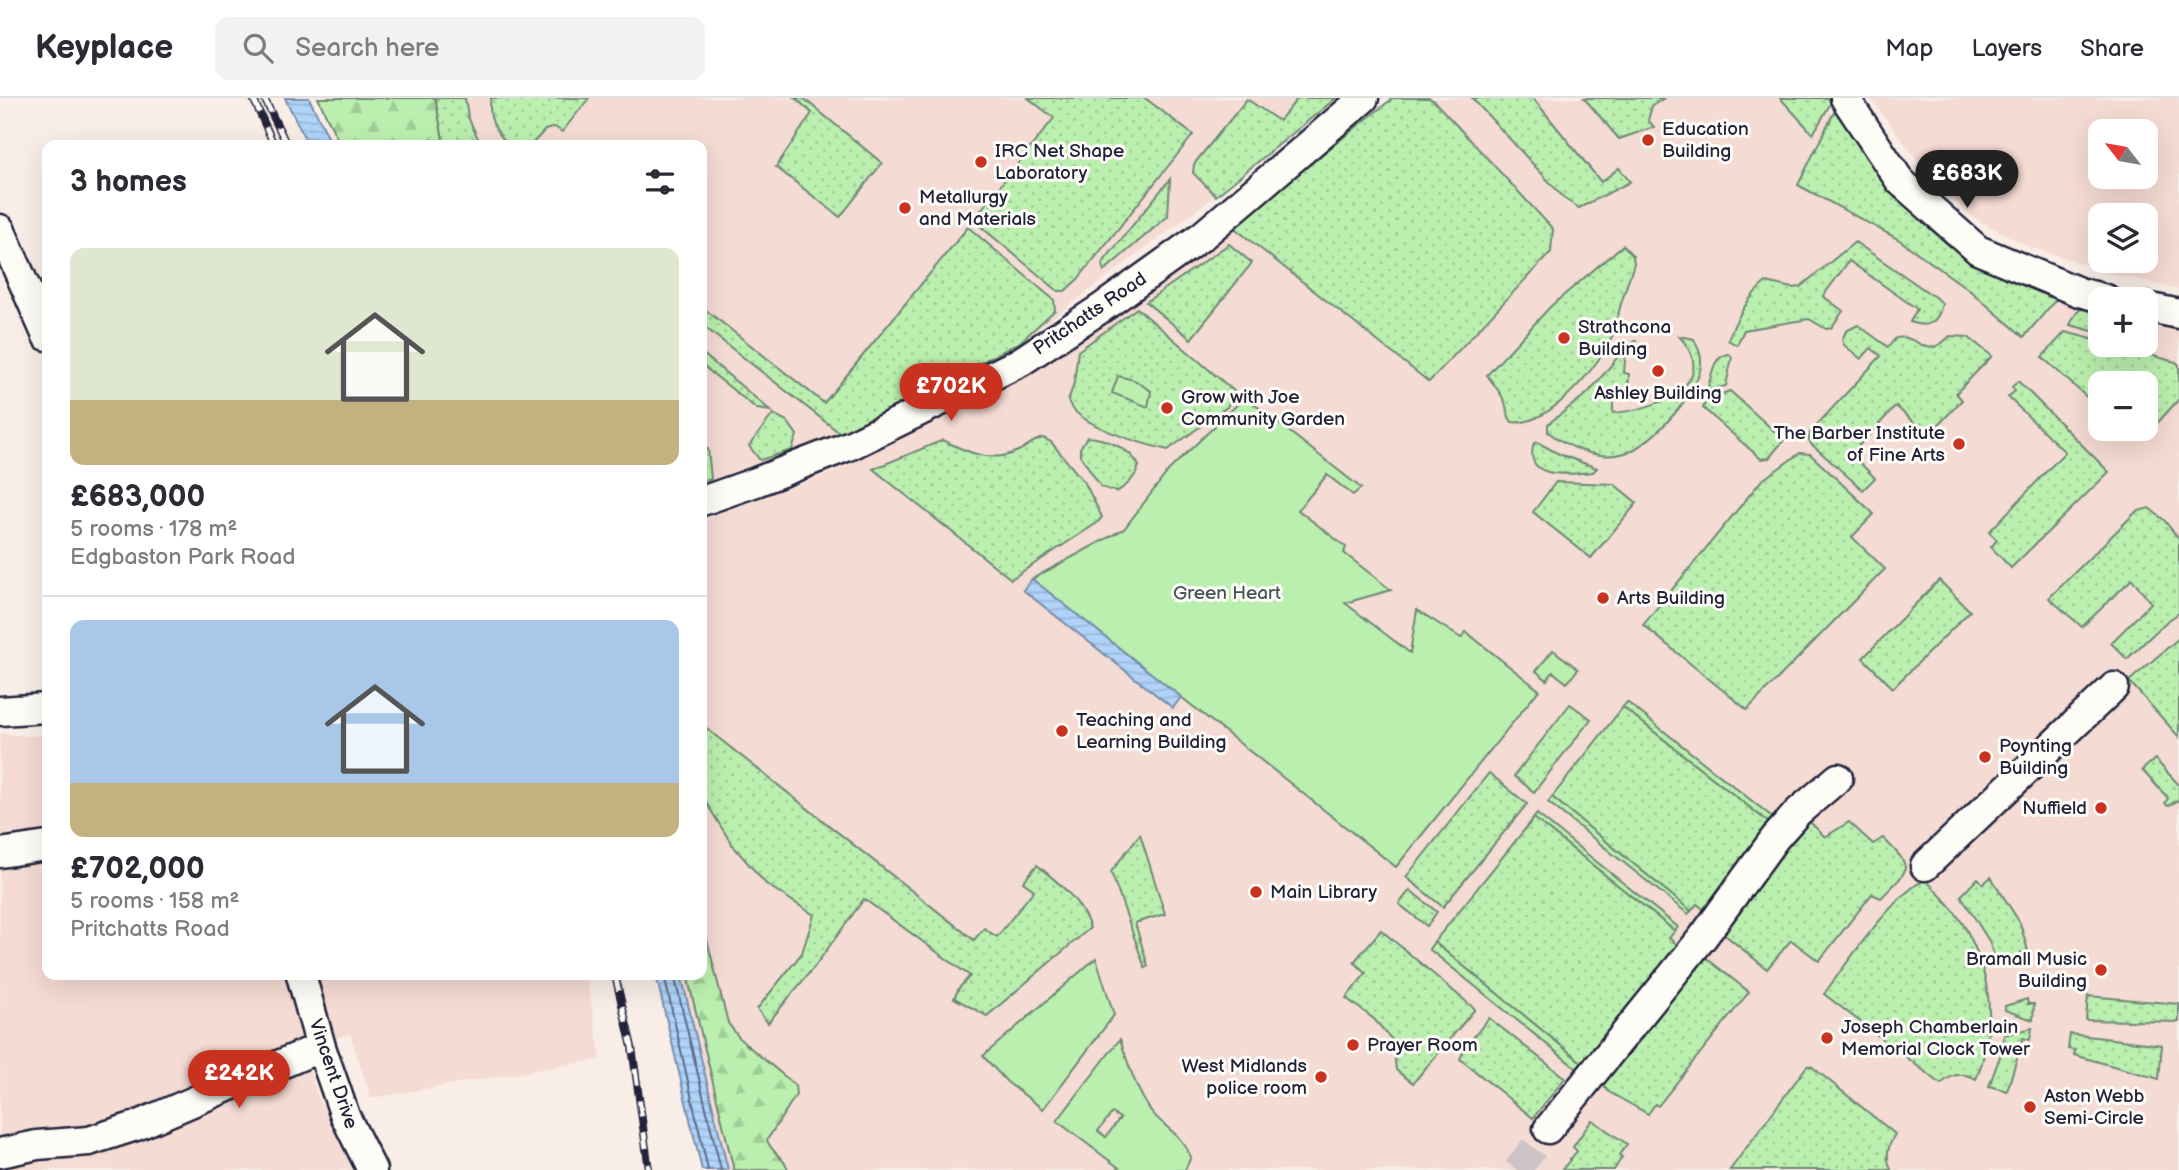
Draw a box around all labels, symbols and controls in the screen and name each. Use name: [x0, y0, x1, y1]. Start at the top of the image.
search box: [215, 17, 705, 80]
text: Keyplace: [35, 28, 173, 68]
icon: search: [239, 29, 277, 67]
text: Search here: [295, 33, 439, 64]
text: Map: [1885, 34, 1933, 63]
text: Layers: [1971, 34, 2042, 63]
text: Share: [2080, 34, 2144, 63]
place label: Education Building: [1662, 118, 1749, 163]
north arrow: [2088, 119, 2158, 189]
map controls: [2088, 119, 2158, 441]
marker: Education Building: [1640, 132, 1656, 148]
place label: IRC Net Shape Laboratory: [995, 140, 1124, 185]
pin: £683K: [1918, 150, 2016, 210]
marker: IRC Net Shape Laboratory: [973, 154, 989, 170]
text: £683K: [1931, 159, 2003, 187]
icon: filters: [641, 163, 679, 201]
text: 3 homes: [70, 164, 187, 200]
place label: Metallurgy and Materials: [919, 186, 1036, 231]
marker: Metallurgy and Materials: [897, 200, 913, 216]
button: layers: [2088, 203, 2158, 273]
street label: Pritchatts Road: [1029, 268, 1151, 360]
button: +: [2088, 287, 2158, 357]
icon: home: [312, 294, 438, 420]
place label: Strathcona Building: [1578, 316, 1671, 361]
marker: Strathcona Building: [1556, 330, 1572, 346]
marker: Ashley Building: [1650, 363, 1666, 379]
pin: £702K: [902, 364, 1000, 423]
button: −: [2088, 371, 2158, 441]
text: £702K: [916, 372, 986, 400]
place label: Ashley Building: [1594, 382, 1722, 405]
place label: Grow with Joe Community Garden: [1181, 386, 1345, 431]
marker: Grow with Joe Community Garden: [1159, 400, 1175, 416]
place label: The Barber Institute of Fine Arts: [1773, 422, 1945, 467]
marker: The Barber Institute of Fine Arts: [1951, 436, 1967, 452]
text: £683,000: [70, 479, 205, 515]
text: 5 rooms · 178 m²: [70, 515, 238, 543]
text: Edgbaston Park Road: [70, 543, 296, 571]
park label: Green Heart: [1173, 582, 1281, 605]
place label: Arts Building: [1617, 587, 1725, 610]
marker: Arts Building: [1595, 590, 1611, 606]
icon: home: [312, 666, 438, 792]
place label: Teaching and Learning Building: [1076, 709, 1226, 754]
marker: Teaching and Learning Building: [1054, 723, 1070, 739]
place label: Poynting Building: [1999, 735, 2072, 780]
marker: Poynting Building: [1977, 749, 1993, 765]
place label: Nuffield: [2022, 797, 2087, 820]
marker: Nuffield: [2093, 800, 2109, 816]
text: £702,000: [70, 851, 205, 887]
place label: Main Library: [1270, 881, 1378, 904]
marker: Main Library: [1248, 884, 1264, 900]
text: 5 rooms · 158 m²: [70, 887, 239, 915]
text: Pritchatts Road: [70, 915, 230, 943]
place label: Bramall Music Building: [1966, 948, 2087, 993]
marker: Bramall Music Building: [2093, 962, 2109, 978]
street label: Vincent Drive: [303, 1016, 363, 1132]
place label: Joseph Chamberlain Memorial Clock Tower: [1841, 1016, 2031, 1061]
marker: Joseph Chamberlain Memorial Clock Tower: [1819, 1030, 1835, 1046]
place label: Prayer Room: [1367, 1034, 1478, 1057]
marker: Prayer Room: [1345, 1037, 1361, 1053]
pin: £242K: [190, 1051, 288, 1110]
place label: West Midlands police room: [1182, 1055, 1307, 1100]
text: £242K: [204, 1059, 274, 1087]
marker: West Midlands police room: [1313, 1069, 1329, 1085]
place label: Aston Webb Semi-Circle: [2044, 1085, 2145, 1130]
marker: Aston Webb Semi-Circle: [2022, 1099, 2038, 1115]

